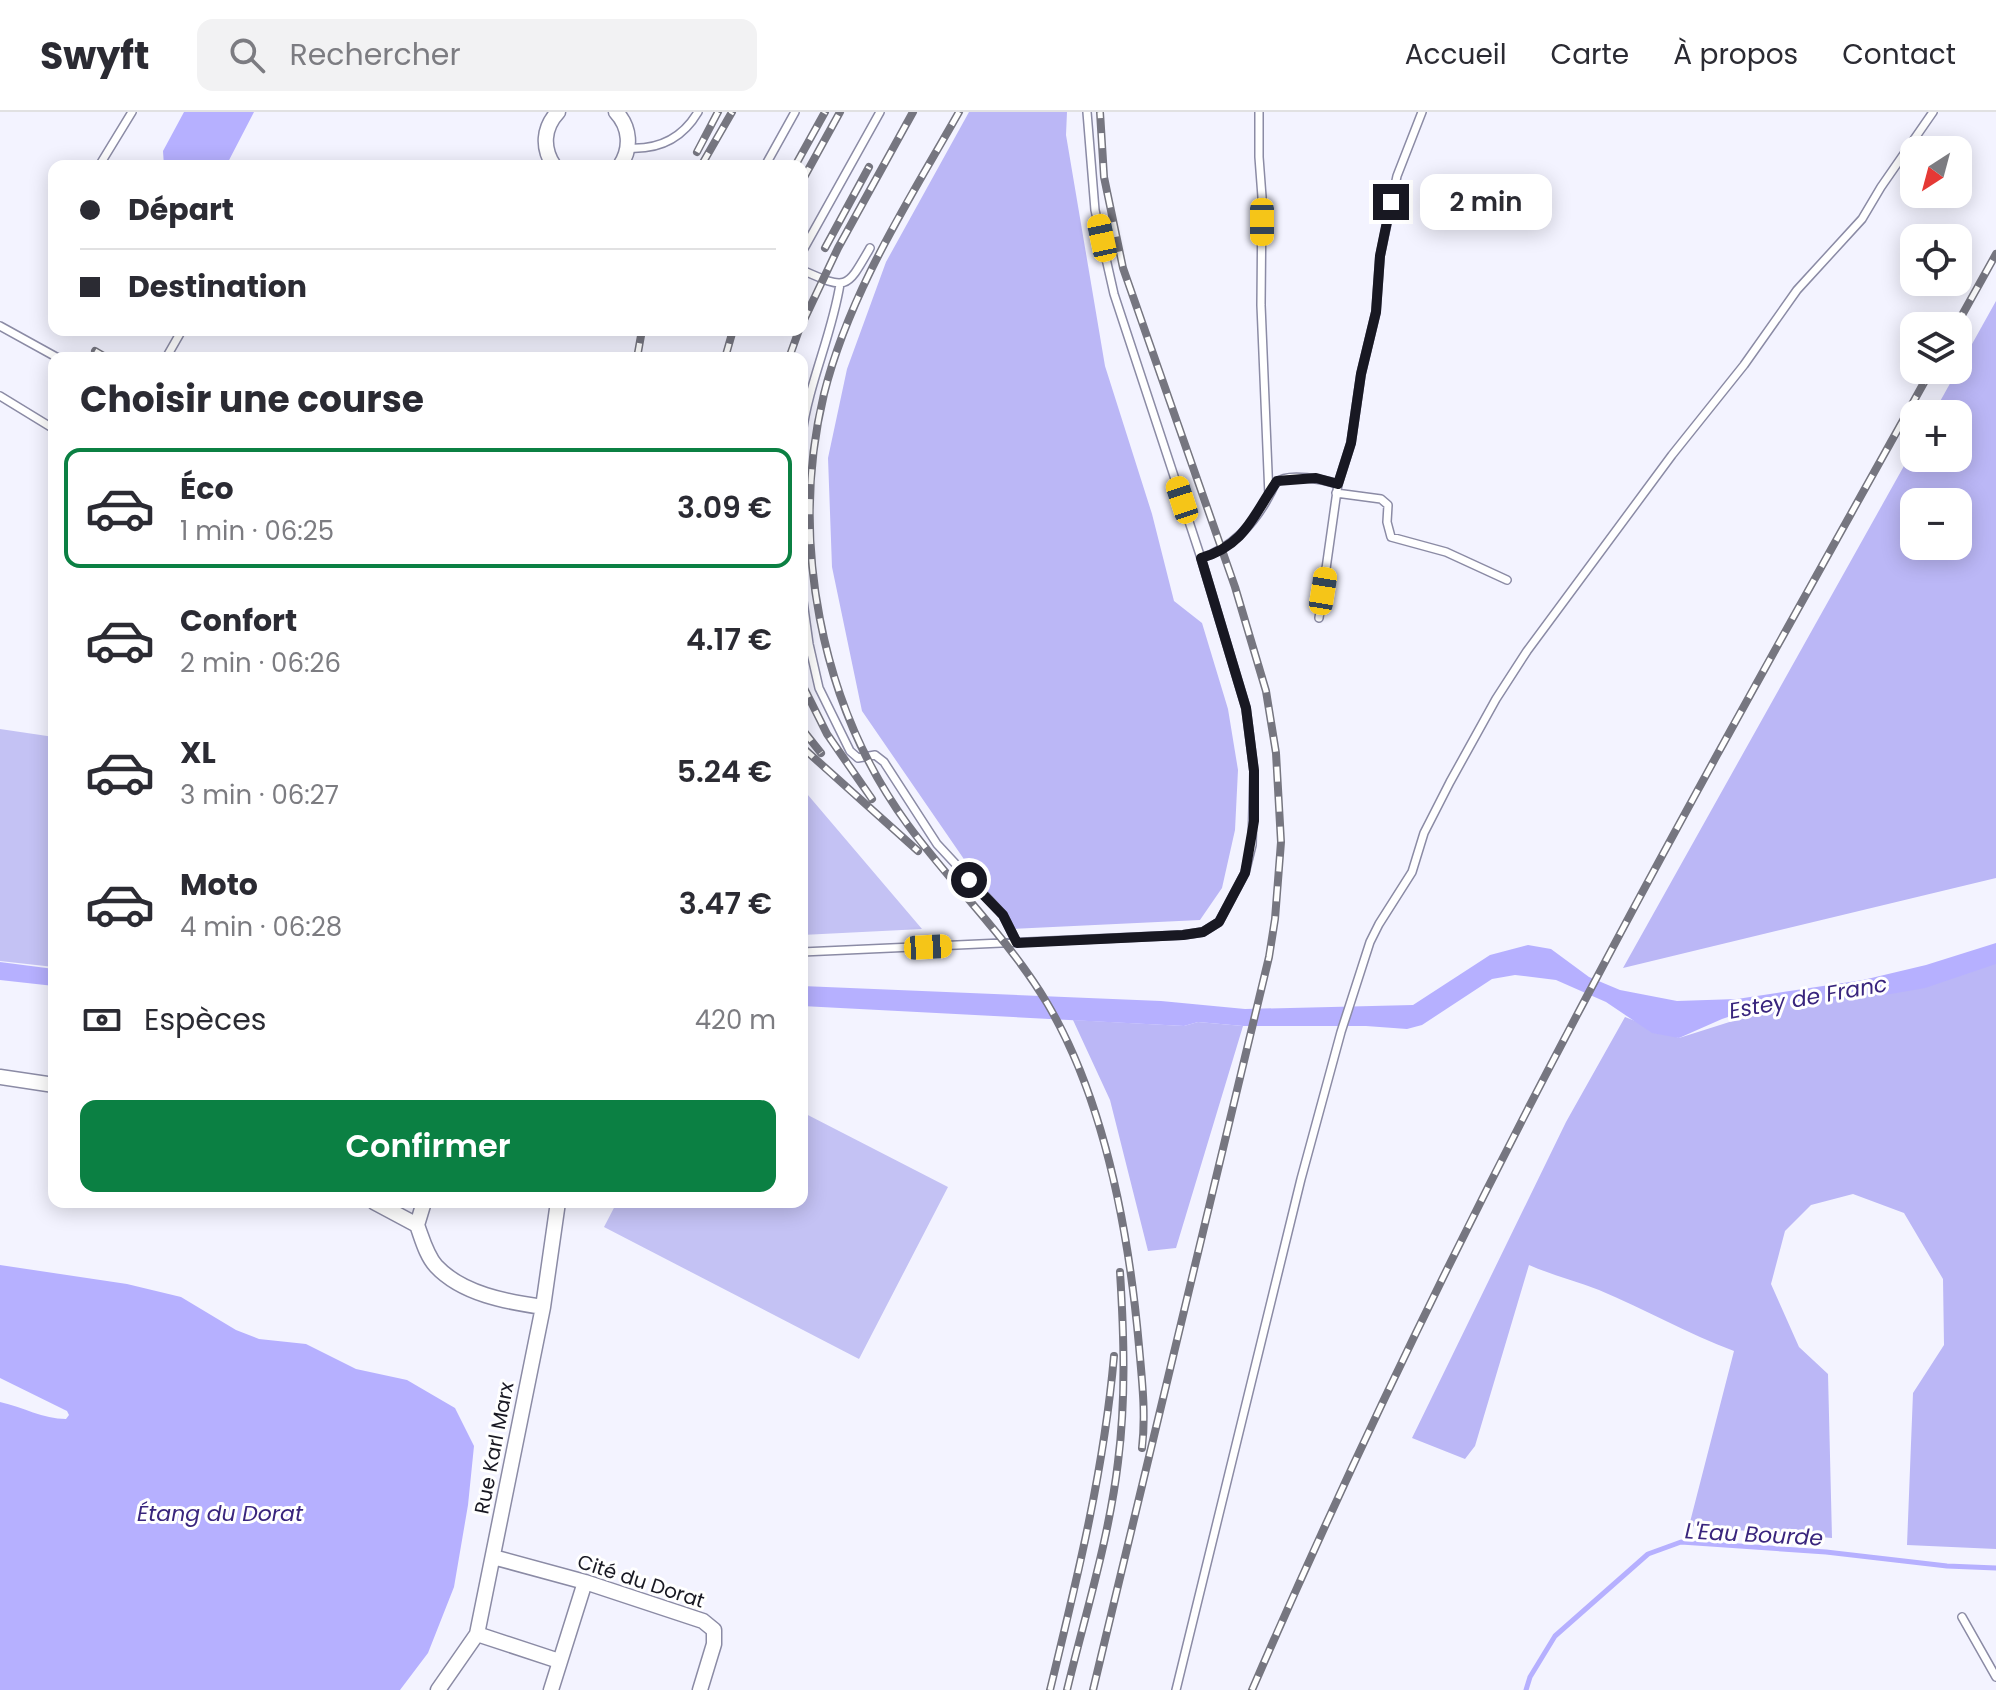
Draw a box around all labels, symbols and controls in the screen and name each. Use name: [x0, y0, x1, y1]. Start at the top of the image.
search box: [197, 19, 757, 91]
text: Swyft: [40, 29, 149, 82]
icon: search: [225, 33, 269, 77]
text: Rechercher: [289, 33, 461, 76]
text: Accueil: [1405, 35, 1507, 74]
text: Carte: [1551, 35, 1629, 74]
text: À propos: [1673, 35, 1798, 74]
text: Contact: [1842, 35, 1956, 74]
north arrow: [1900, 136, 1972, 208]
map controls: [1900, 136, 1972, 560]
callout: 2 min: [1419, 174, 1551, 230]
route end: [1373, 184, 1409, 220]
text: 2 min: [1450, 184, 1522, 220]
text: Départ: [128, 188, 234, 231]
car: [1250, 198, 1274, 246]
car: [1085, 212, 1119, 264]
button: locate: [1900, 224, 1972, 296]
text: Destination: [128, 265, 307, 308]
button: layers: [1900, 312, 1972, 384]
text: Choisir une course: [80, 374, 424, 425]
button: +: [1900, 400, 1972, 472]
text: Éco: [180, 467, 234, 510]
icon: car: [84, 472, 156, 544]
car: [1163, 473, 1201, 527]
text: 3.09 €: [677, 486, 772, 529]
button: −: [1900, 488, 1972, 560]
text: 1 min · 06:25: [180, 513, 334, 549]
car: [1307, 565, 1339, 617]
text: Confort: [180, 599, 297, 642]
icon: car: [84, 604, 156, 676]
text: 4.17 €: [686, 618, 772, 661]
text: 2 min · 06:26: [180, 645, 341, 681]
text: XL: [180, 731, 216, 774]
icon: car: [84, 736, 156, 808]
text: 5.24 €: [677, 750, 772, 793]
text: 3 min · 06:27: [180, 777, 339, 813]
route start: [951, 862, 987, 898]
text: Moto: [180, 863, 258, 906]
icon: car: [84, 868, 156, 940]
text: 3.47 €: [679, 882, 772, 925]
text: 4 min · 06:28: [180, 909, 342, 945]
car: [903, 934, 953, 960]
water label: Estey de Franc: [1727, 968, 1890, 1027]
icon: cash: [80, 998, 124, 1042]
text: Espèces: [144, 998, 266, 1041]
text: 420 m: [695, 1002, 776, 1038]
button: Confirmer: [80, 1100, 776, 1192]
street label: Rue Karl Marx: [468, 1379, 521, 1516]
water label: Étang du Dorat: [137, 1498, 304, 1529]
water label: L'Eau Bourde: [1684, 1515, 1824, 1554]
street label: Cité du Dorat: [574, 1547, 708, 1615]

